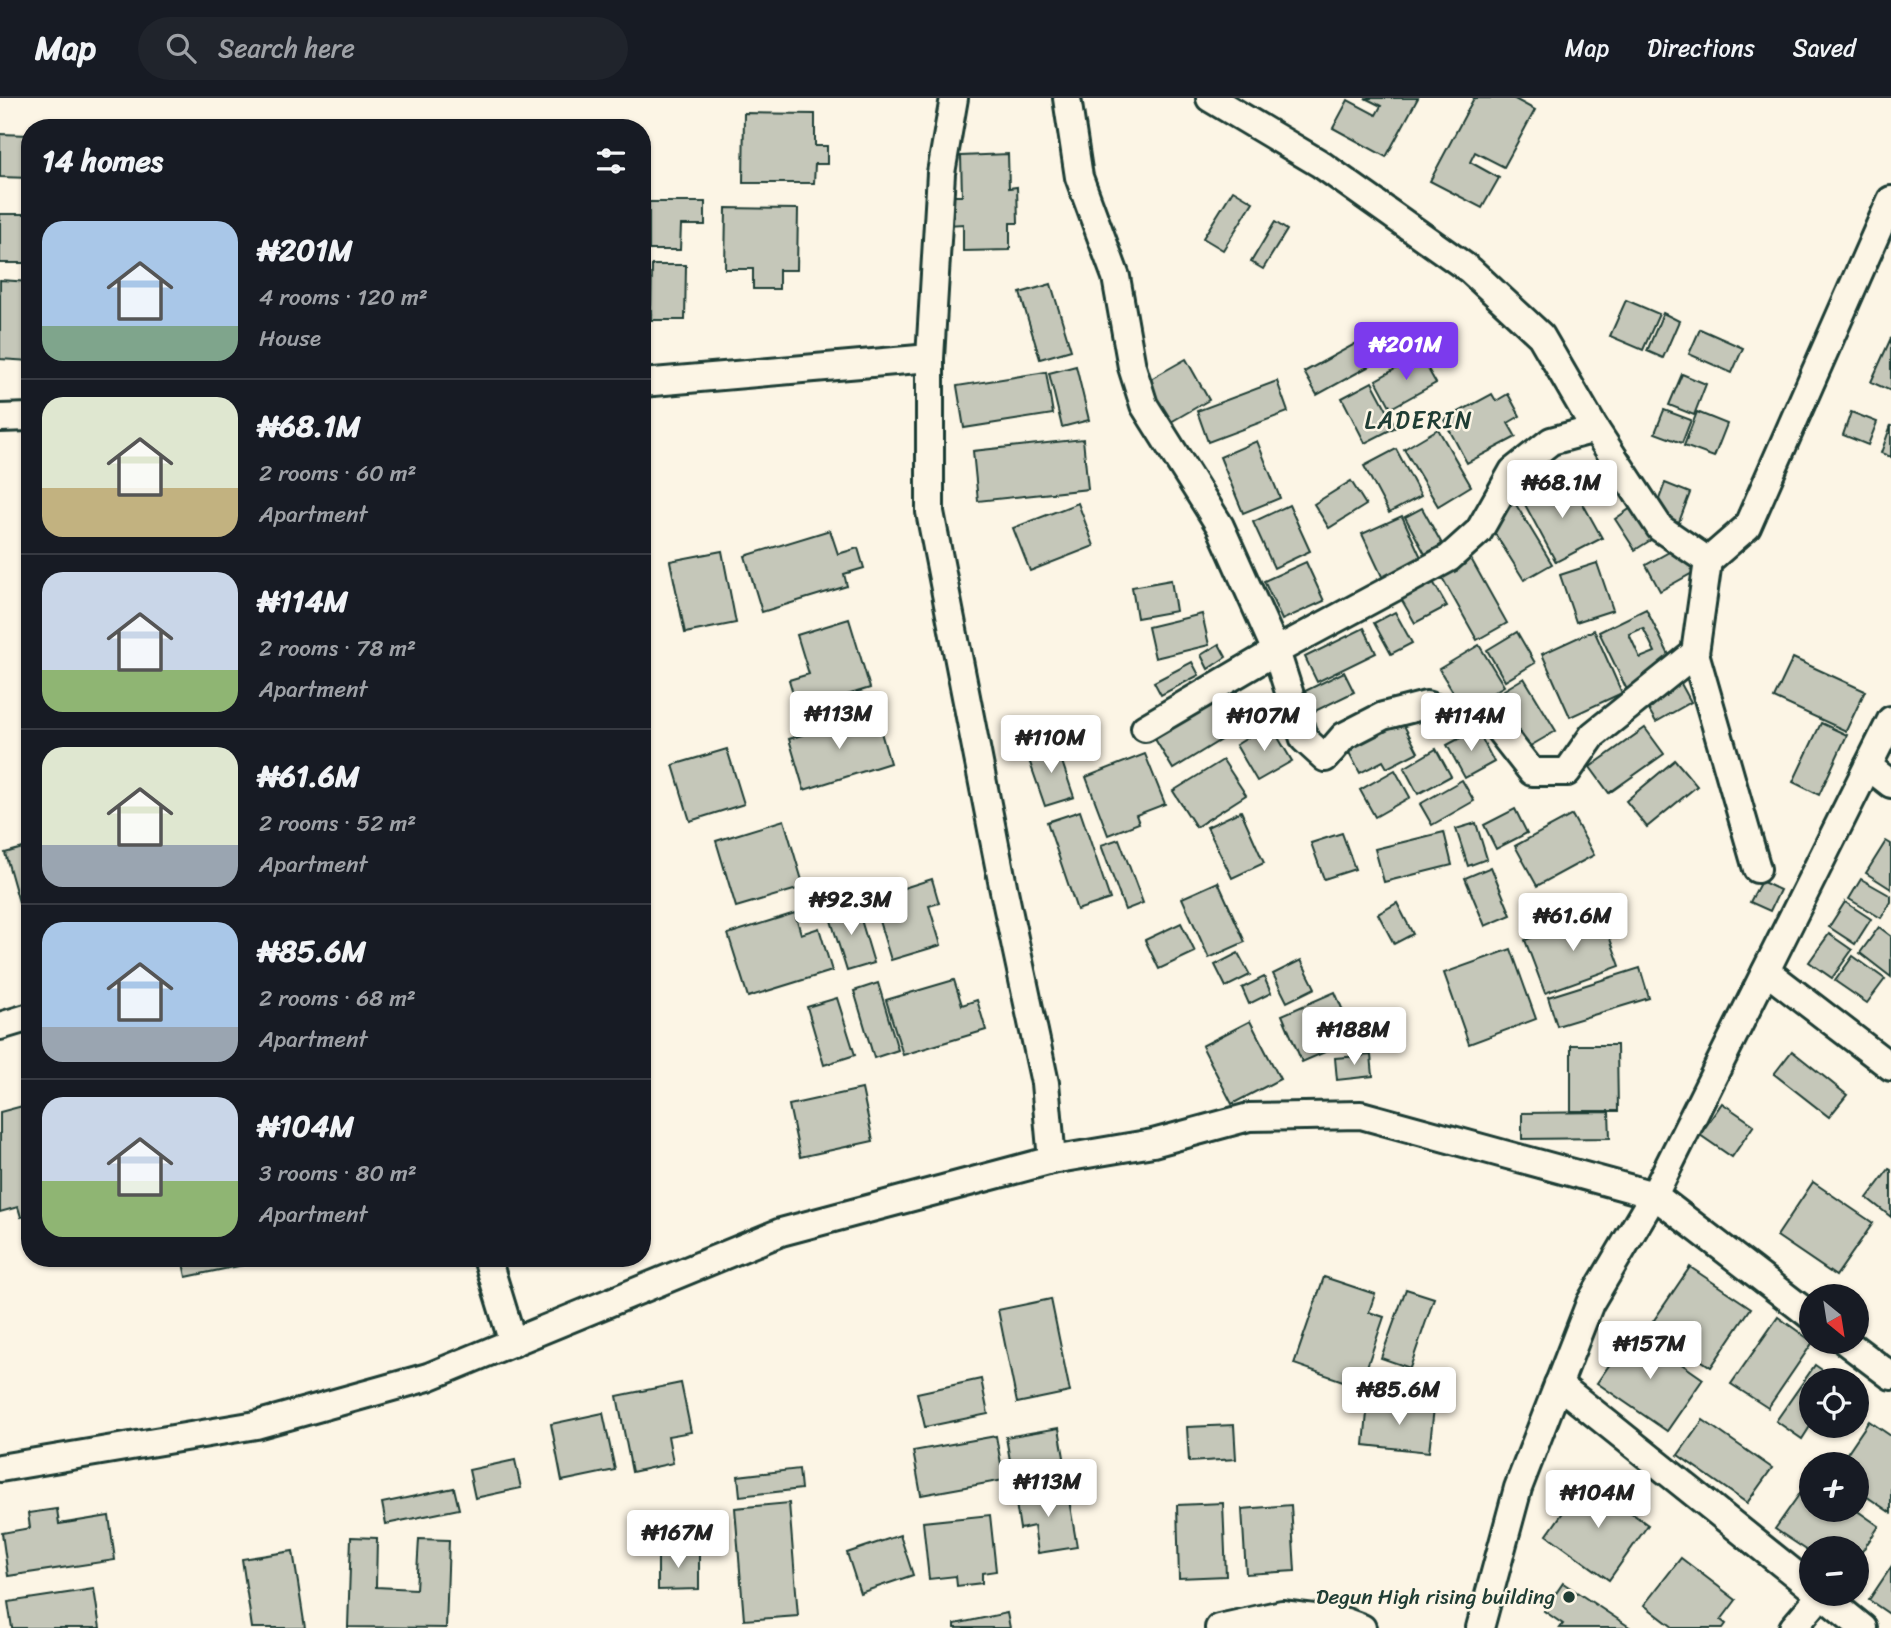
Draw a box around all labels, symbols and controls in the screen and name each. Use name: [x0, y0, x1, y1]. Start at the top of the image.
search box: [138, 17, 628, 80]
text: Map: [35, 19, 96, 77]
text: Search here: [218, 25, 355, 71]
text: Map: [1565, 27, 1609, 69]
text: Directions: [1647, 27, 1755, 69]
text: Saved: [1793, 27, 1856, 69]
icon: search: [162, 29, 200, 67]
text: 14 homes: [42, 134, 163, 188]
icon: filters: [592, 142, 630, 180]
text: ₦201M: [259, 223, 353, 277]
icon: home: [98, 249, 182, 333]
text: 4 rooms · 120 m²: [259, 277, 428, 318]
text: House: [259, 318, 321, 359]
pin: ₦201M: [1357, 322, 1455, 382]
text: ₦201M: [1370, 324, 1442, 365]
text: ₦68.1M: [259, 399, 361, 453]
district label: LADERIN: [1364, 399, 1474, 441]
icon: home: [98, 425, 182, 509]
text: 2 rooms · 60 m²: [259, 453, 417, 494]
pin: ₦68.1M: [1505, 460, 1619, 520]
text: ₦68.1M: [1523, 462, 1601, 503]
text: Apartment: [259, 494, 368, 535]
text: ₦114M: [259, 574, 348, 628]
icon: home: [98, 600, 182, 684]
text: 2 rooms · 78 m²: [259, 628, 416, 669]
text: Apartment: [259, 669, 368, 710]
pin: ₦113M: [790, 692, 888, 751]
text: ₦113M: [806, 693, 872, 734]
pin: ₦107M: [1215, 694, 1313, 753]
pin: ₦114M: [1422, 694, 1520, 753]
text: ₦107M: [1228, 695, 1300, 736]
text: ₦114M: [1437, 695, 1505, 736]
pin: ₦110M: [1002, 716, 1100, 775]
text: ₦110M: [1017, 717, 1085, 758]
text: ₦61.6M: [259, 749, 359, 803]
icon: home: [98, 775, 182, 859]
text: 2 rooms · 52 m²: [259, 803, 416, 844]
text: Apartment: [259, 844, 368, 885]
pin: ₦92.3M: [794, 878, 908, 937]
text: ₦92.3M: [810, 879, 892, 920]
pin: ₦61.6M: [1516, 894, 1630, 953]
text: ₦61.6M: [1534, 895, 1612, 936]
text: ₦85.6M: [259, 924, 366, 978]
icon: home: [98, 950, 182, 1034]
text: 2 rooms · 68 m²: [259, 978, 416, 1019]
pin: ₦188M: [1305, 1007, 1403, 1067]
text: ₦188M: [1318, 1009, 1390, 1050]
text: Apartment: [259, 1019, 368, 1060]
text: ₦104M: [259, 1099, 354, 1153]
icon: home: [98, 1125, 182, 1209]
text: 3 rooms · 80 m²: [259, 1153, 417, 1194]
text: Apartment: [259, 1194, 368, 1235]
north arrow: [1799, 1284, 1869, 1354]
map controls: [1799, 1284, 1869, 1606]
pin: ₦157M: [1601, 1322, 1699, 1381]
text: ₦157M: [1614, 1323, 1686, 1364]
pin: ₦85.6M: [1342, 1368, 1456, 1427]
button: locate: [1799, 1368, 1869, 1438]
text: ₦85.6M: [1358, 1369, 1440, 1410]
button: +: [1799, 1452, 1869, 1522]
pin: ₦113M: [999, 1460, 1097, 1519]
text: ₦113M: [1015, 1461, 1081, 1502]
pin: ₦104M: [1549, 1470, 1647, 1530]
text: ₦104M: [1562, 1472, 1634, 1513]
pin: ₦167M: [629, 1510, 727, 1570]
text: ₦167M: [643, 1512, 713, 1553]
button: −: [1799, 1536, 1869, 1606]
place label: Degun High rising building: [1316, 1578, 1555, 1616]
marker: Degun High rising building: [1561, 1589, 1577, 1605]

